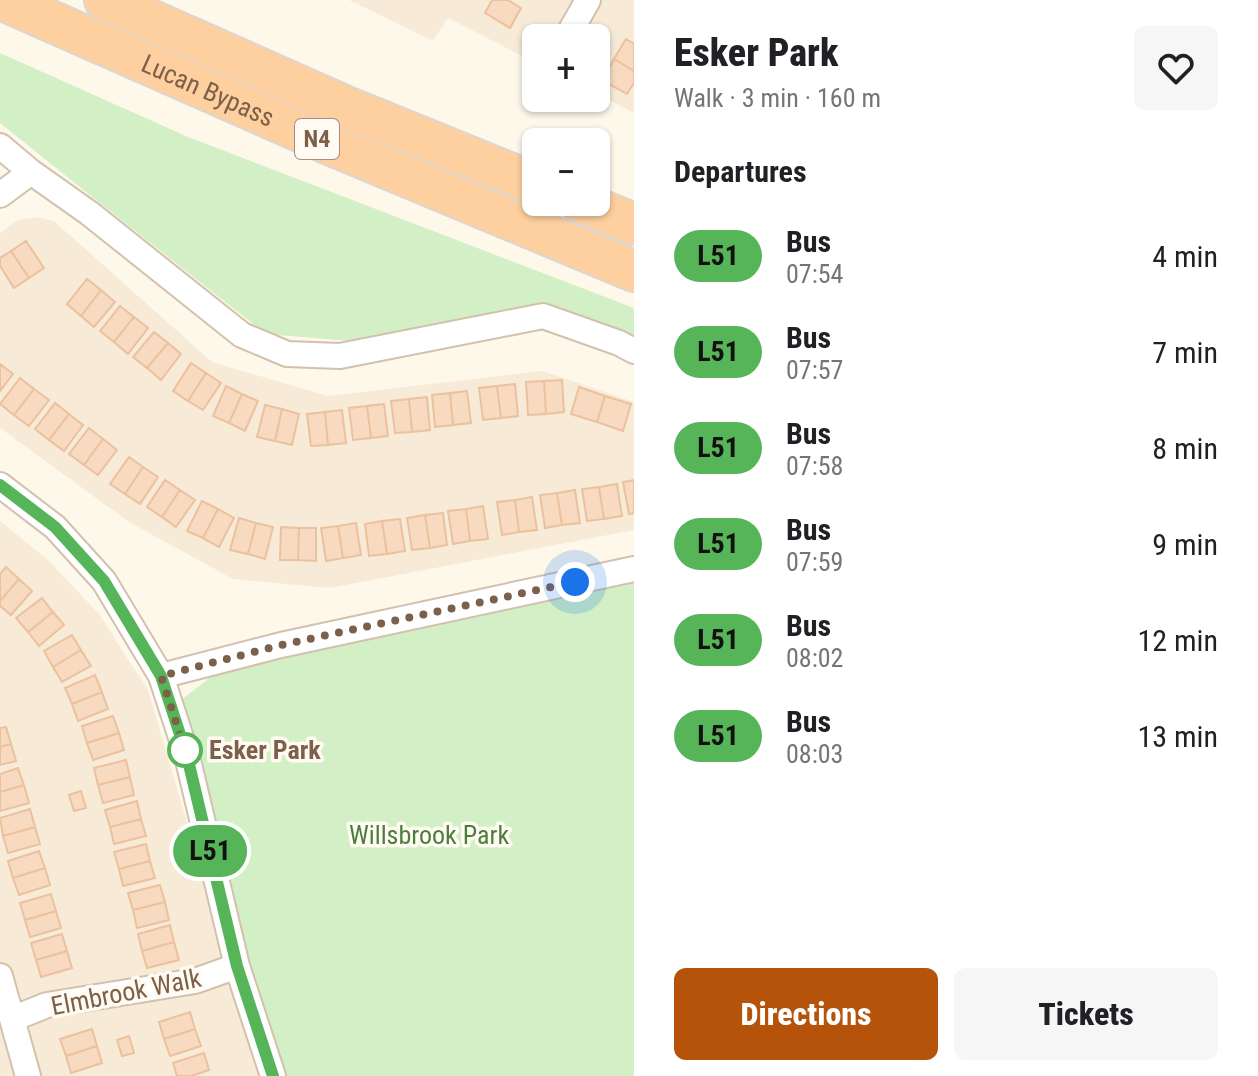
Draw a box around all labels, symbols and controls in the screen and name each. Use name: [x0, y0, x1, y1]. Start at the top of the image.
map controls: [522, 24, 610, 216]
button: +: [522, 24, 610, 112]
button: heart: [1134, 26, 1218, 110]
text: Esker Park: [674, 31, 838, 75]
street label: Lucan Bypass: [137, 48, 279, 133]
text: Walk · 3 min · 160 m: [674, 83, 881, 113]
road number: N4: [295, 119, 339, 159]
button: −: [522, 128, 610, 216]
text: Departures: [674, 154, 807, 189]
text: Bus: [786, 224, 831, 259]
text: L51: [697, 239, 739, 272]
text: 4 min: [1152, 239, 1218, 274]
text: 07:54: [786, 259, 843, 289]
text: Bus: [786, 320, 831, 355]
text: L51: [697, 335, 739, 368]
text: 7 min: [1152, 335, 1218, 370]
text: 07:57: [786, 355, 843, 385]
text: Bus: [786, 416, 831, 451]
text: L51: [697, 431, 739, 464]
text: 8 min: [1152, 431, 1218, 466]
text: 07:58: [786, 451, 843, 481]
text: Bus: [786, 512, 831, 547]
text: L51: [697, 527, 739, 560]
text: 9 min: [1152, 527, 1218, 562]
text: 07:59: [786, 547, 843, 577]
your location: [555, 562, 595, 602]
text: Bus: [786, 608, 831, 643]
text: L51: [697, 623, 739, 656]
text: 12 min: [1137, 623, 1218, 658]
text: 08:02: [786, 643, 843, 673]
text: Bus: [786, 704, 831, 739]
text: L51: [697, 719, 739, 752]
text: 13 min: [1137, 719, 1218, 754]
marker: Esker Park: [168, 733, 202, 767]
place label: Esker Park: [209, 735, 321, 765]
text: 08:03: [786, 739, 843, 769]
park label: Willsbrook Park: [349, 820, 509, 850]
line badge: L51: [164, 825, 256, 877]
text: L51: [189, 834, 231, 867]
street label: Elmbrook Walk: [48, 963, 204, 1021]
button: Directions: [674, 968, 938, 1060]
button: Tickets: [954, 968, 1218, 1060]

